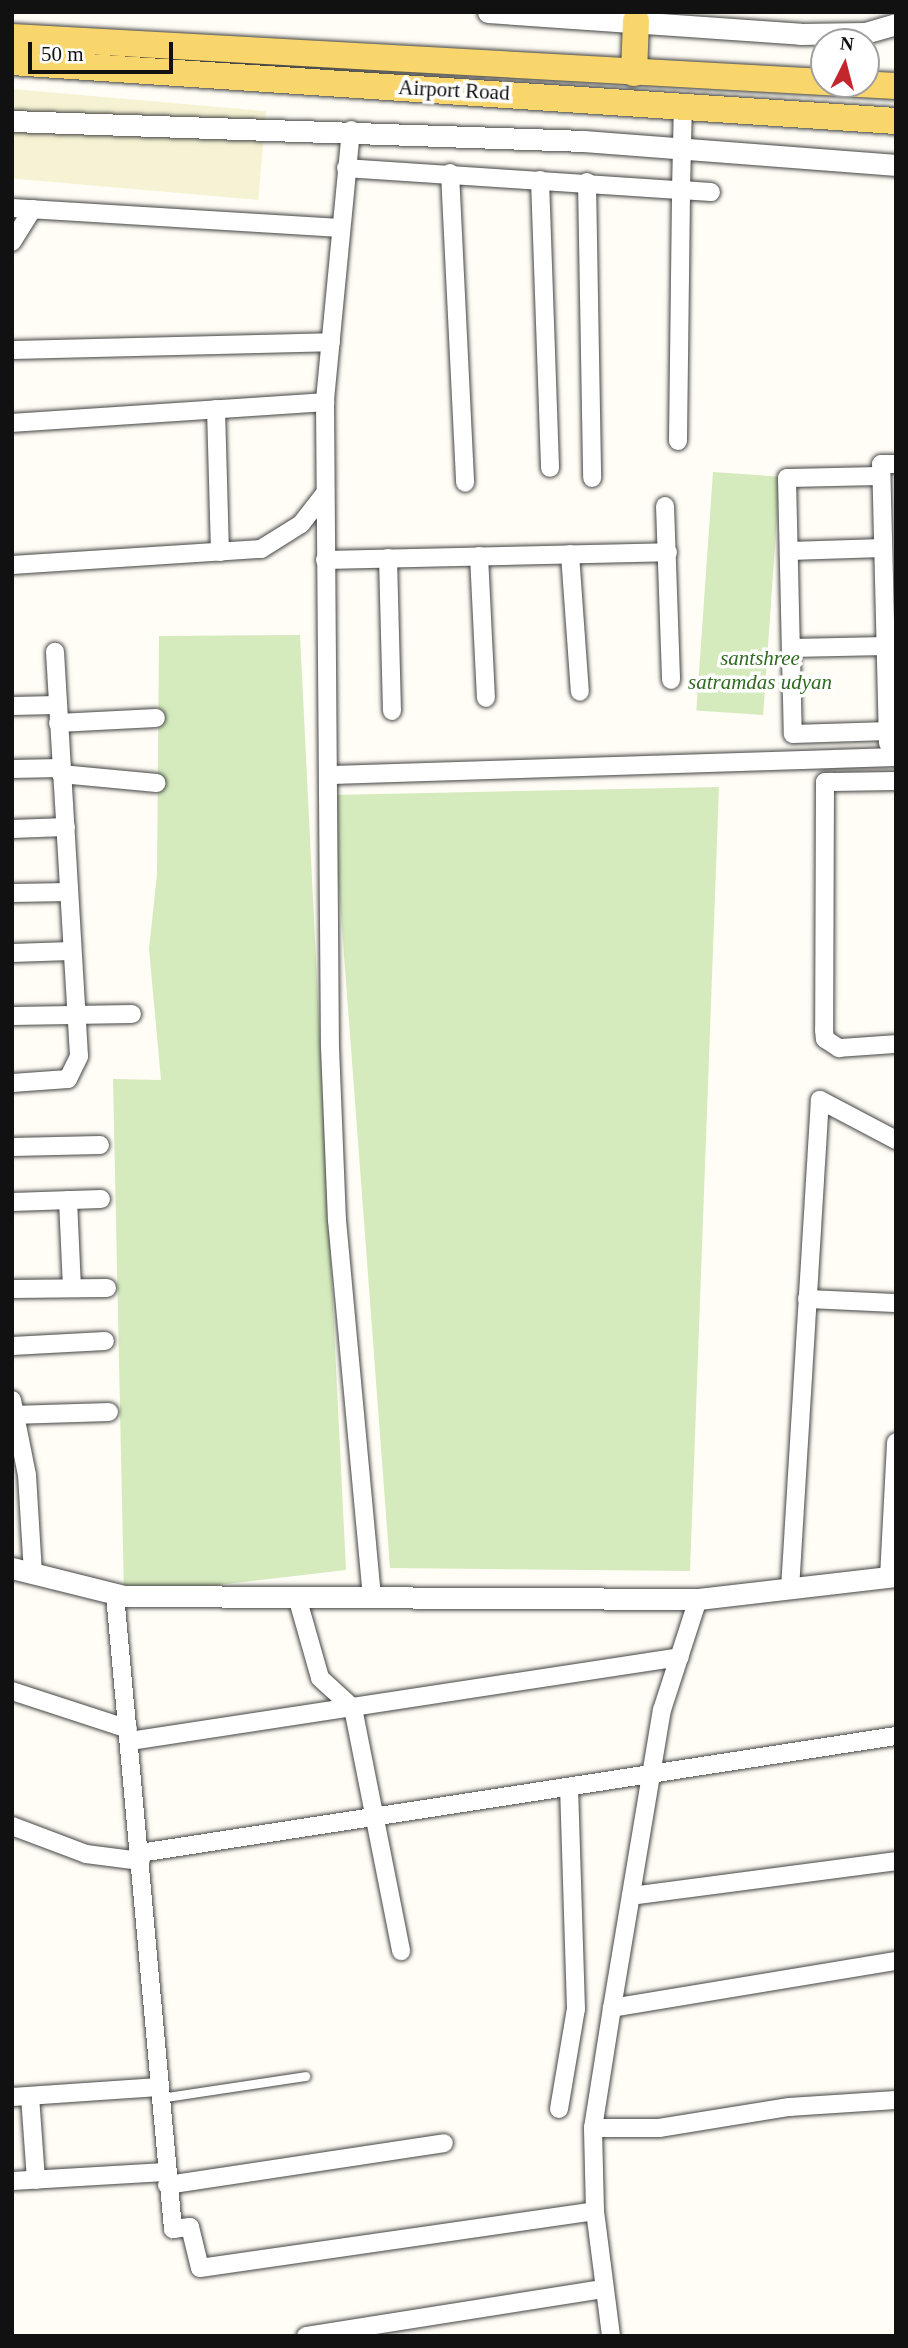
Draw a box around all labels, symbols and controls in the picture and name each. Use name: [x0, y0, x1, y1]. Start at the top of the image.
scale bar: [32, 28, 177, 72]
north arrow: [810, 28, 880, 98]
text: N: [839, 32, 855, 55]
text: 50 m: [41, 42, 84, 66]
street label: Airport Road: [398, 75, 510, 105]
park label: santshree satramdas udyan: [688, 645, 832, 695]

